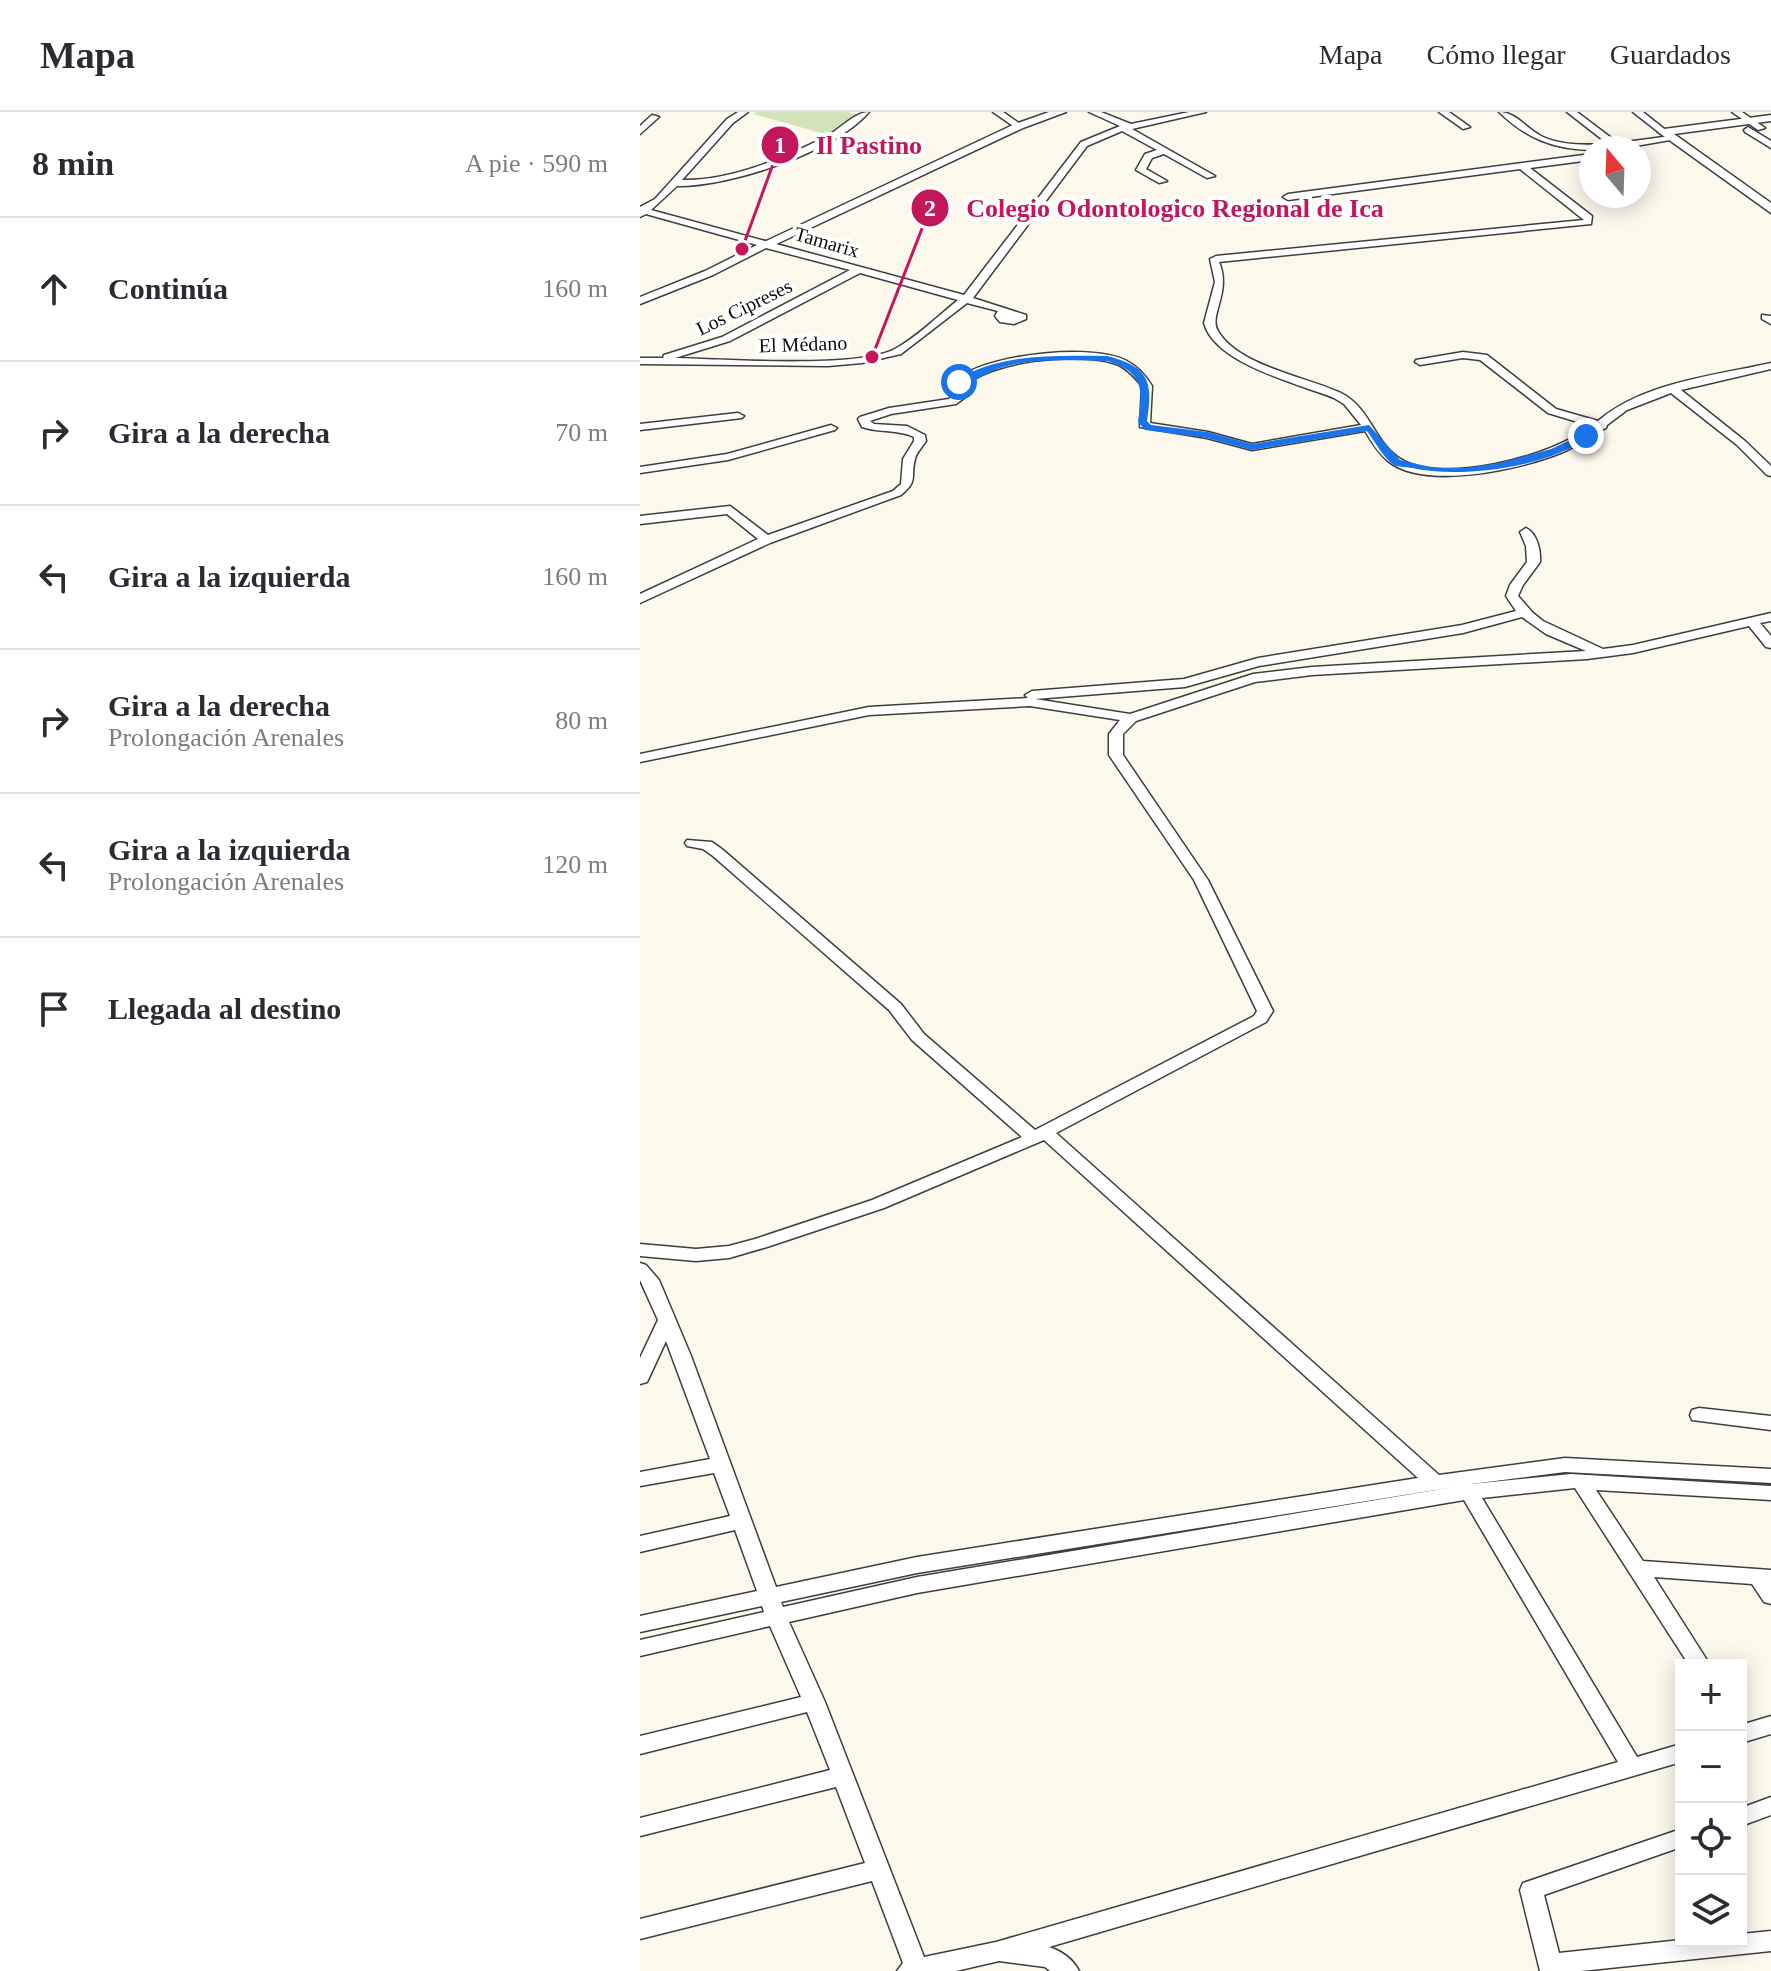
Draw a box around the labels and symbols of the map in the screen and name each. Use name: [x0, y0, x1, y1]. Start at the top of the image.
callout: Il Pastino: [760, 120, 938, 170]
text: Il Pastino: [816, 131, 922, 160]
text: 1: [774, 132, 786, 158]
north arrow: [1579, 136, 1651, 208]
callout: Colegio Odontologico Regional de Ica: [910, 183, 1399, 233]
text: Colegio Odontologico Regional de Ica: [966, 194, 1384, 223]
text: 2: [924, 195, 936, 221]
street label: Tamarix: [792, 222, 862, 262]
street label: Los Cipreses: [692, 274, 796, 341]
street label: El Médano: [758, 331, 848, 357]
route start: [941, 364, 977, 400]
route end: [1568, 418, 1604, 454]

